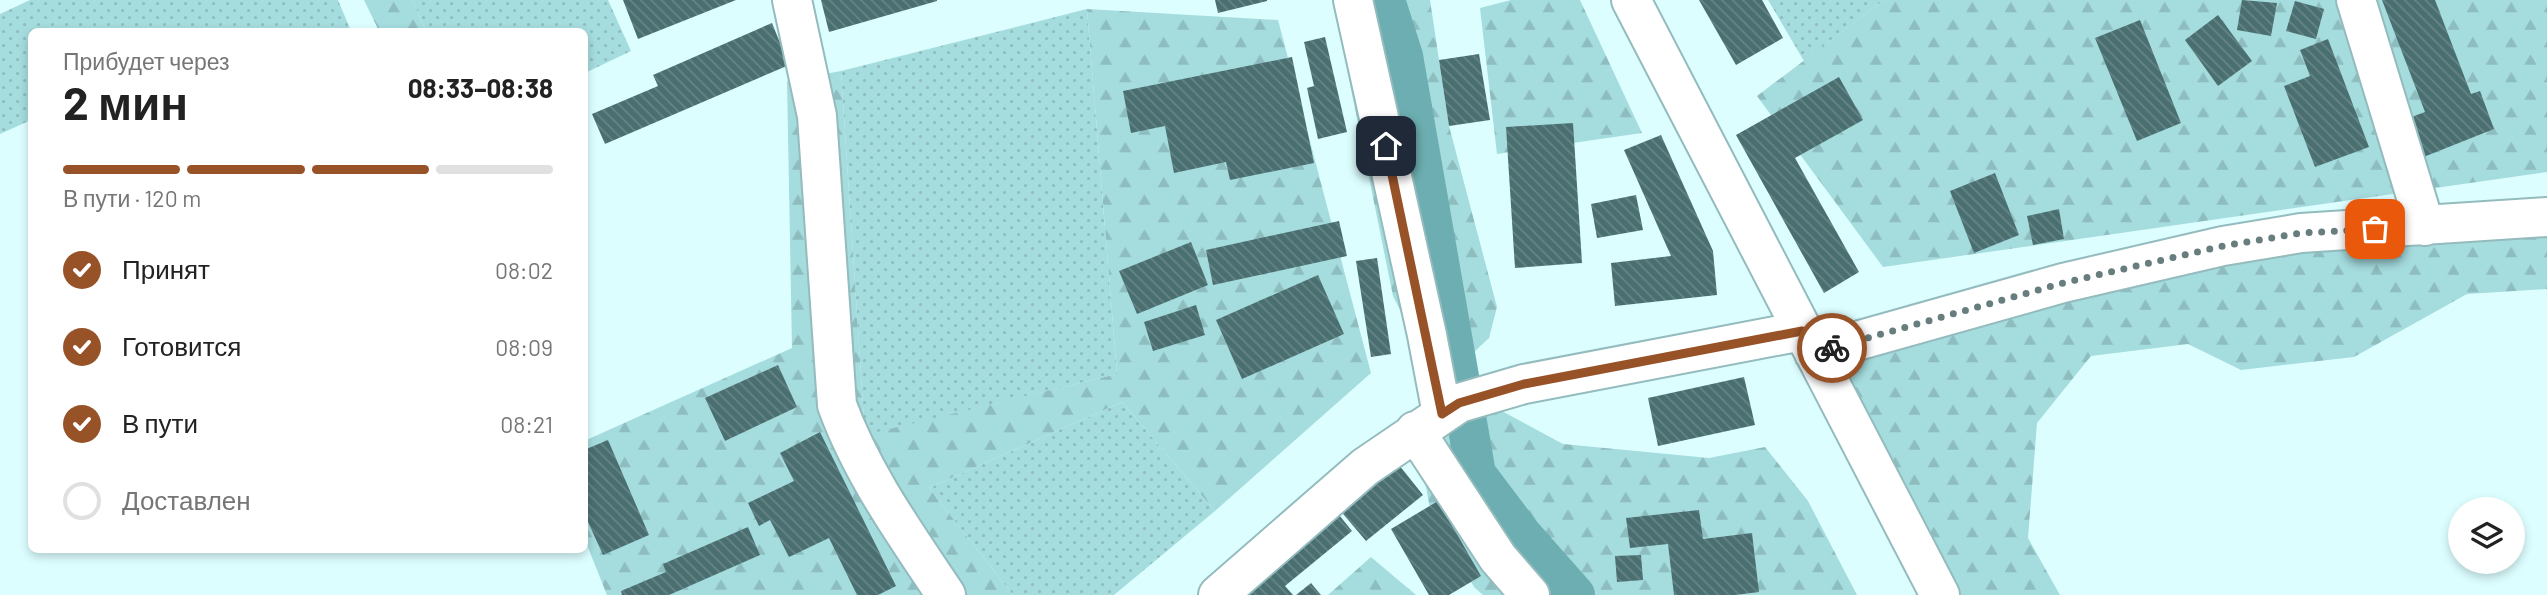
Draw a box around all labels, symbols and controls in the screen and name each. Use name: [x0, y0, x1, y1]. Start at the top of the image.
text: Прибудет через: [63, 47, 230, 75]
text: 08:33–08:38: [408, 72, 553, 103]
text: 2 мин: [63, 74, 188, 129]
pin: [1356, 116, 1416, 176]
icon: home: [1367, 127, 1405, 165]
text: В пути · 120 m: [63, 184, 201, 212]
pin: [2345, 199, 2405, 259]
icon: bag: [2356, 210, 2394, 248]
icon: check: [63, 251, 101, 289]
text: Принят: [122, 253, 210, 284]
text: 08:02: [495, 256, 553, 284]
courier: [1797, 313, 1867, 383]
icon: check: [63, 328, 101, 366]
icon: bike: [1813, 329, 1851, 367]
text: Готовится: [122, 330, 241, 361]
text: 08:09: [495, 333, 553, 361]
icon: check: [63, 405, 101, 443]
text: В пути: [122, 407, 198, 438]
text: 08:21: [500, 410, 553, 438]
text: Доставлен: [122, 484, 251, 515]
map controls: [2448, 497, 2525, 574]
button: layers: [2448, 497, 2525, 574]

